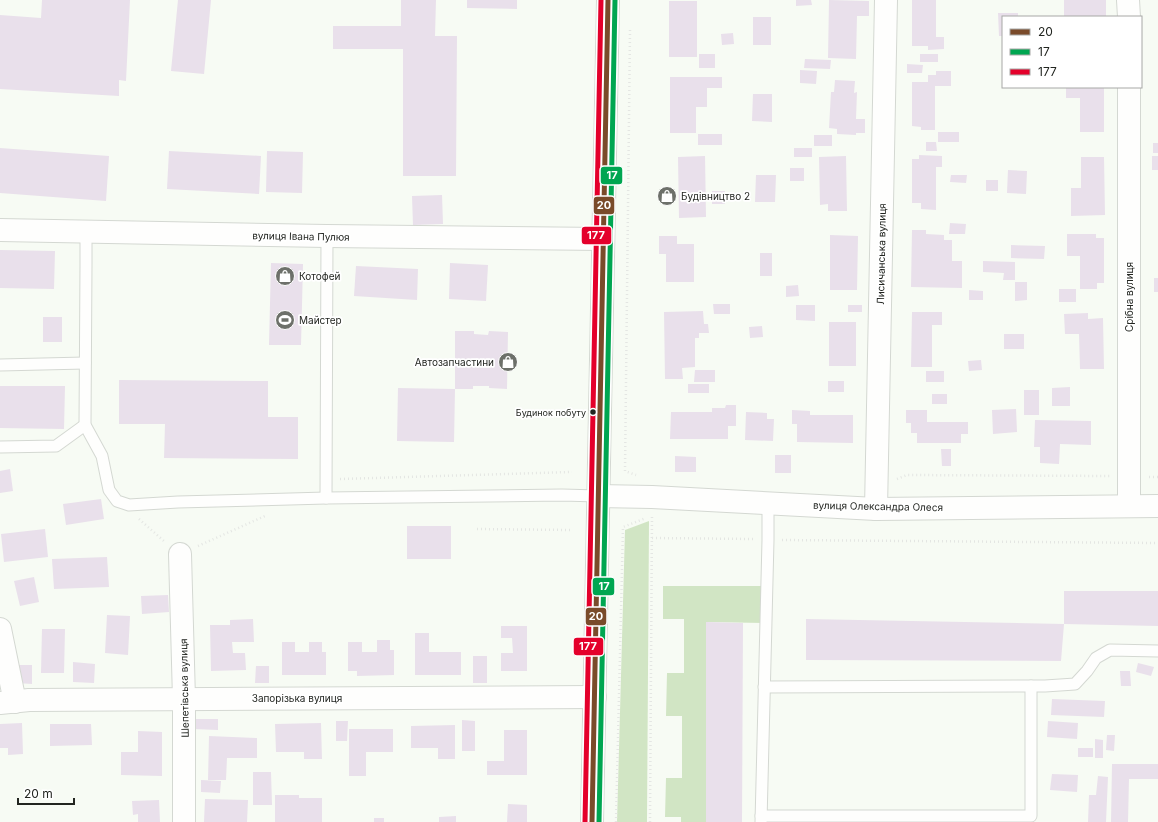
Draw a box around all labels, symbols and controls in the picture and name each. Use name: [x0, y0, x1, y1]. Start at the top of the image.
legend: [1002, 16, 1142, 88]
text: 20: [1038, 24, 1053, 39]
text: 17: [1038, 44, 1050, 59]
text: 177: [1038, 64, 1057, 79]
line badge: 17: [600, 166, 623, 185]
text: 17: [606, 168, 618, 182]
shop icon: Будівництво 2: [656, 185, 678, 207]
place label: Будівництво 2: [681, 190, 750, 202]
line badge: 20: [593, 196, 615, 215]
text: 20: [597, 198, 611, 212]
street label: Лисичанська вулиця: [874, 203, 888, 305]
line badge: 177: [581, 226, 612, 245]
text: 177: [587, 228, 605, 242]
street label: вулиця Івана Пулюя: [252, 229, 350, 243]
street label: Срібна вулиця: [1123, 262, 1135, 332]
shop icon: Котофей: [274, 265, 296, 287]
place label: Котофей: [299, 270, 341, 282]
sports icon: Майстер: [274, 309, 296, 331]
place label: Майстер: [299, 314, 342, 326]
shop icon: Автозапчастини: [497, 351, 519, 373]
place label: Автозапчастини: [415, 356, 494, 368]
place label: Будинок побуту: [516, 407, 586, 418]
marker: Будинок побуту: [588, 407, 598, 417]
street label: вулиця Олександра Олеся: [813, 499, 943, 513]
line badge: 17: [592, 577, 615, 596]
text: 17: [598, 579, 610, 593]
line badge: 20: [585, 607, 607, 626]
text: 20: [589, 609, 603, 623]
line badge: 177: [573, 637, 604, 656]
street label: Шепетівська вулиця: [177, 638, 191, 738]
text: 177: [579, 639, 597, 653]
street label: Запорізька вулиця: [252, 692, 342, 704]
scale bar: [18, 780, 74, 806]
text: 20 m: [24, 786, 53, 801]

